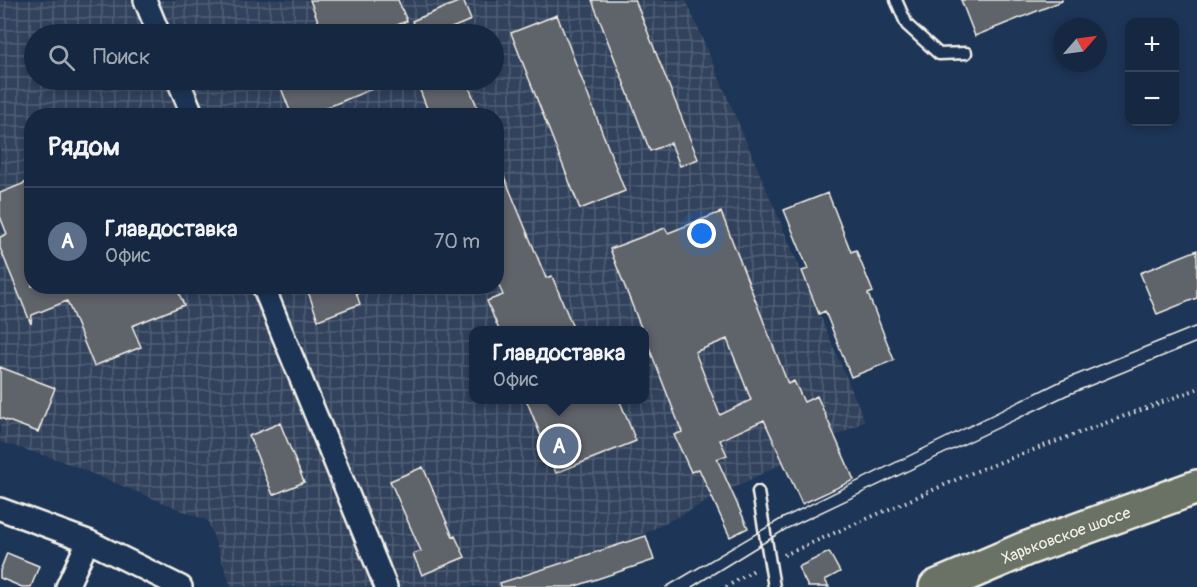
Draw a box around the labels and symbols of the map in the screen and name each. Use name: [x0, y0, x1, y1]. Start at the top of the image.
north arrow: [1053, 18, 1107, 72]
your location: [687, 219, 716, 248]
pin: A: [540, 424, 578, 468]
street label: Харьковское шоссе: [999, 503, 1134, 569]

